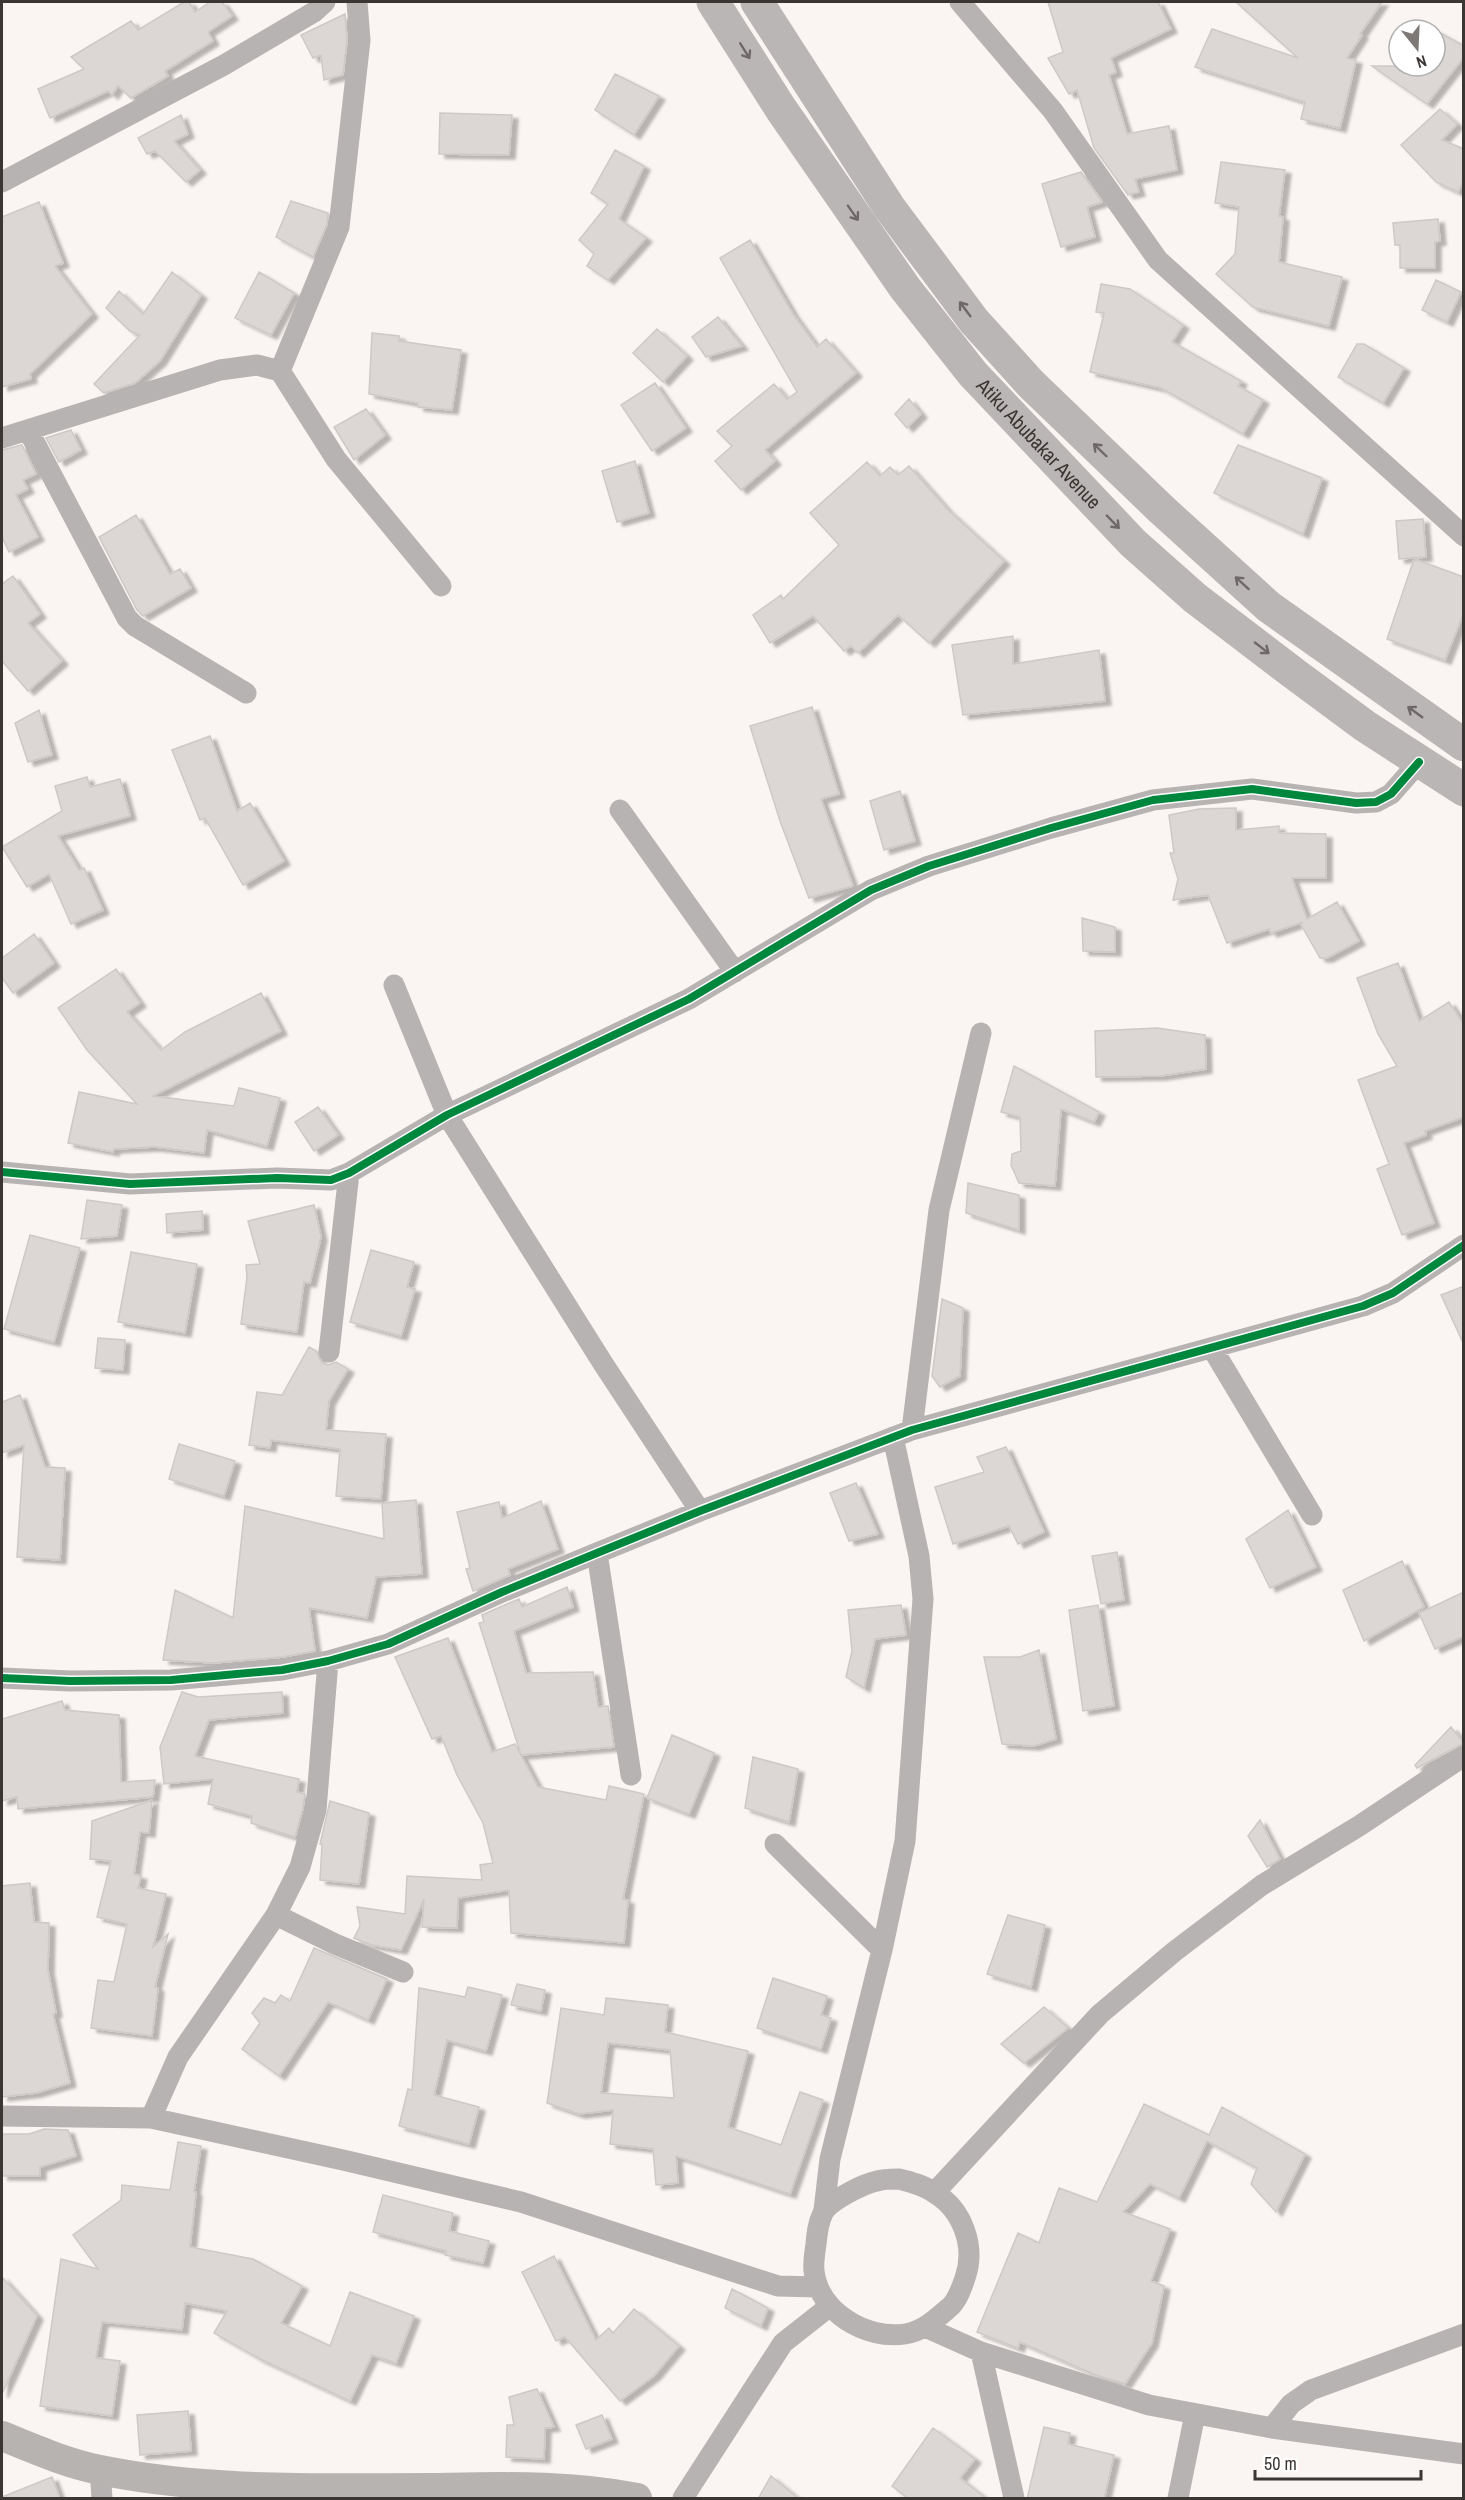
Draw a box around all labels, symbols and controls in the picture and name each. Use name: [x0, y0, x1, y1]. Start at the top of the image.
north arrow: [1387, 18, 1447, 78]
one-way arrow: [739, 42, 751, 59]
text: N: [1414, 50, 1430, 74]
one-way arrow: [847, 204, 859, 220]
one-way arrow: [959, 301, 972, 317]
street label: Atiku Abubakar Avenue: [970, 371, 1108, 514]
one-way arrow: [1092, 443, 1107, 457]
one-way arrow: [1106, 515, 1121, 530]
one-way arrow: [1235, 576, 1250, 590]
one-way arrow: [1253, 642, 1269, 655]
one-way arrow: [1407, 706, 1424, 718]
scale bar: [1255, 2443, 1422, 2481]
text: 50 m: [1264, 2451, 1297, 2476]

